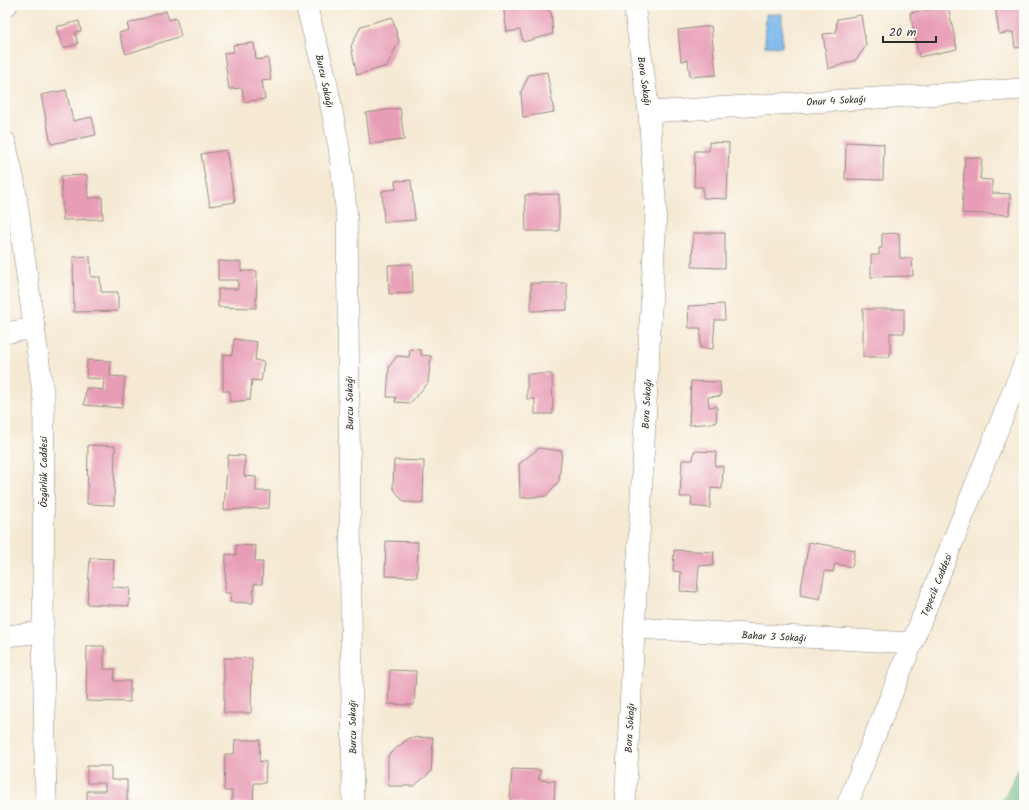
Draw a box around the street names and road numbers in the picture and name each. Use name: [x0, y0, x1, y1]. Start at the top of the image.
street label: Burcu Sokağı: [311, 53, 338, 110]
street label: Bora Sokağı: [633, 56, 655, 107]
street label: Onur 4 Sokağı: [806, 91, 867, 111]
street label: Burcu Sokağı: [342, 375, 358, 430]
street label: Bora Sokağı: [638, 379, 656, 429]
street label: Özgürlük Caddesi: [36, 436, 52, 508]
street label: Tepecik Caddesi: [917, 551, 957, 619]
street label: Bahar 3 Sokağı: [741, 627, 807, 647]
street label: Burcu Sokağı: [345, 699, 361, 754]
street label: Bora Sokağı: [621, 703, 639, 753]

